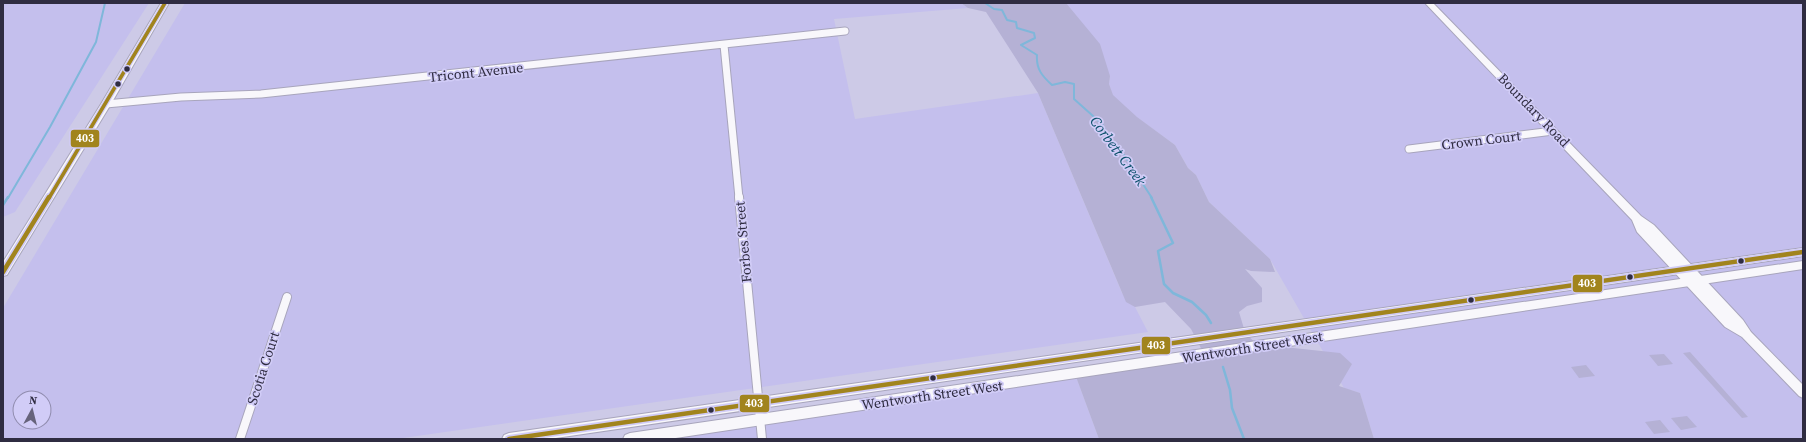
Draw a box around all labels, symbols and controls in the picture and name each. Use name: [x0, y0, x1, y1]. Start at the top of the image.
street label: Tricont Avenue: [428, 57, 524, 87]
unlabelled marker: [122, 64, 132, 74]
street label: Boundary Road: [1493, 68, 1575, 152]
unlabelled marker: [113, 79, 123, 89]
water label: Corbett Creek: [1085, 111, 1152, 191]
street label: Crown Court: [1440, 125, 1522, 155]
line badge: 403: [70, 129, 100, 148]
text: 403: [76, 131, 94, 146]
street label: Forbes Street: [729, 200, 757, 284]
unlabelled marker: [1736, 256, 1746, 266]
unlabelled marker: [1625, 272, 1635, 282]
line badge: 403: [1572, 274, 1603, 293]
text: 403: [1578, 276, 1596, 291]
unlabelled marker: [1466, 295, 1476, 305]
street label: Wentworth Street West: [1180, 326, 1324, 368]
street label: Scotia Court: [242, 328, 284, 407]
line badge: 403: [1141, 336, 1171, 355]
text: 403: [1147, 338, 1165, 353]
unlabelled marker: [928, 373, 938, 383]
street label: Wentworth Street West: [860, 375, 1004, 415]
north arrow: [12, 390, 52, 430]
text: N: [28, 393, 38, 409]
line badge: 403: [739, 394, 770, 413]
text: 403: [745, 396, 763, 411]
unlabelled marker: [706, 405, 716, 415]

